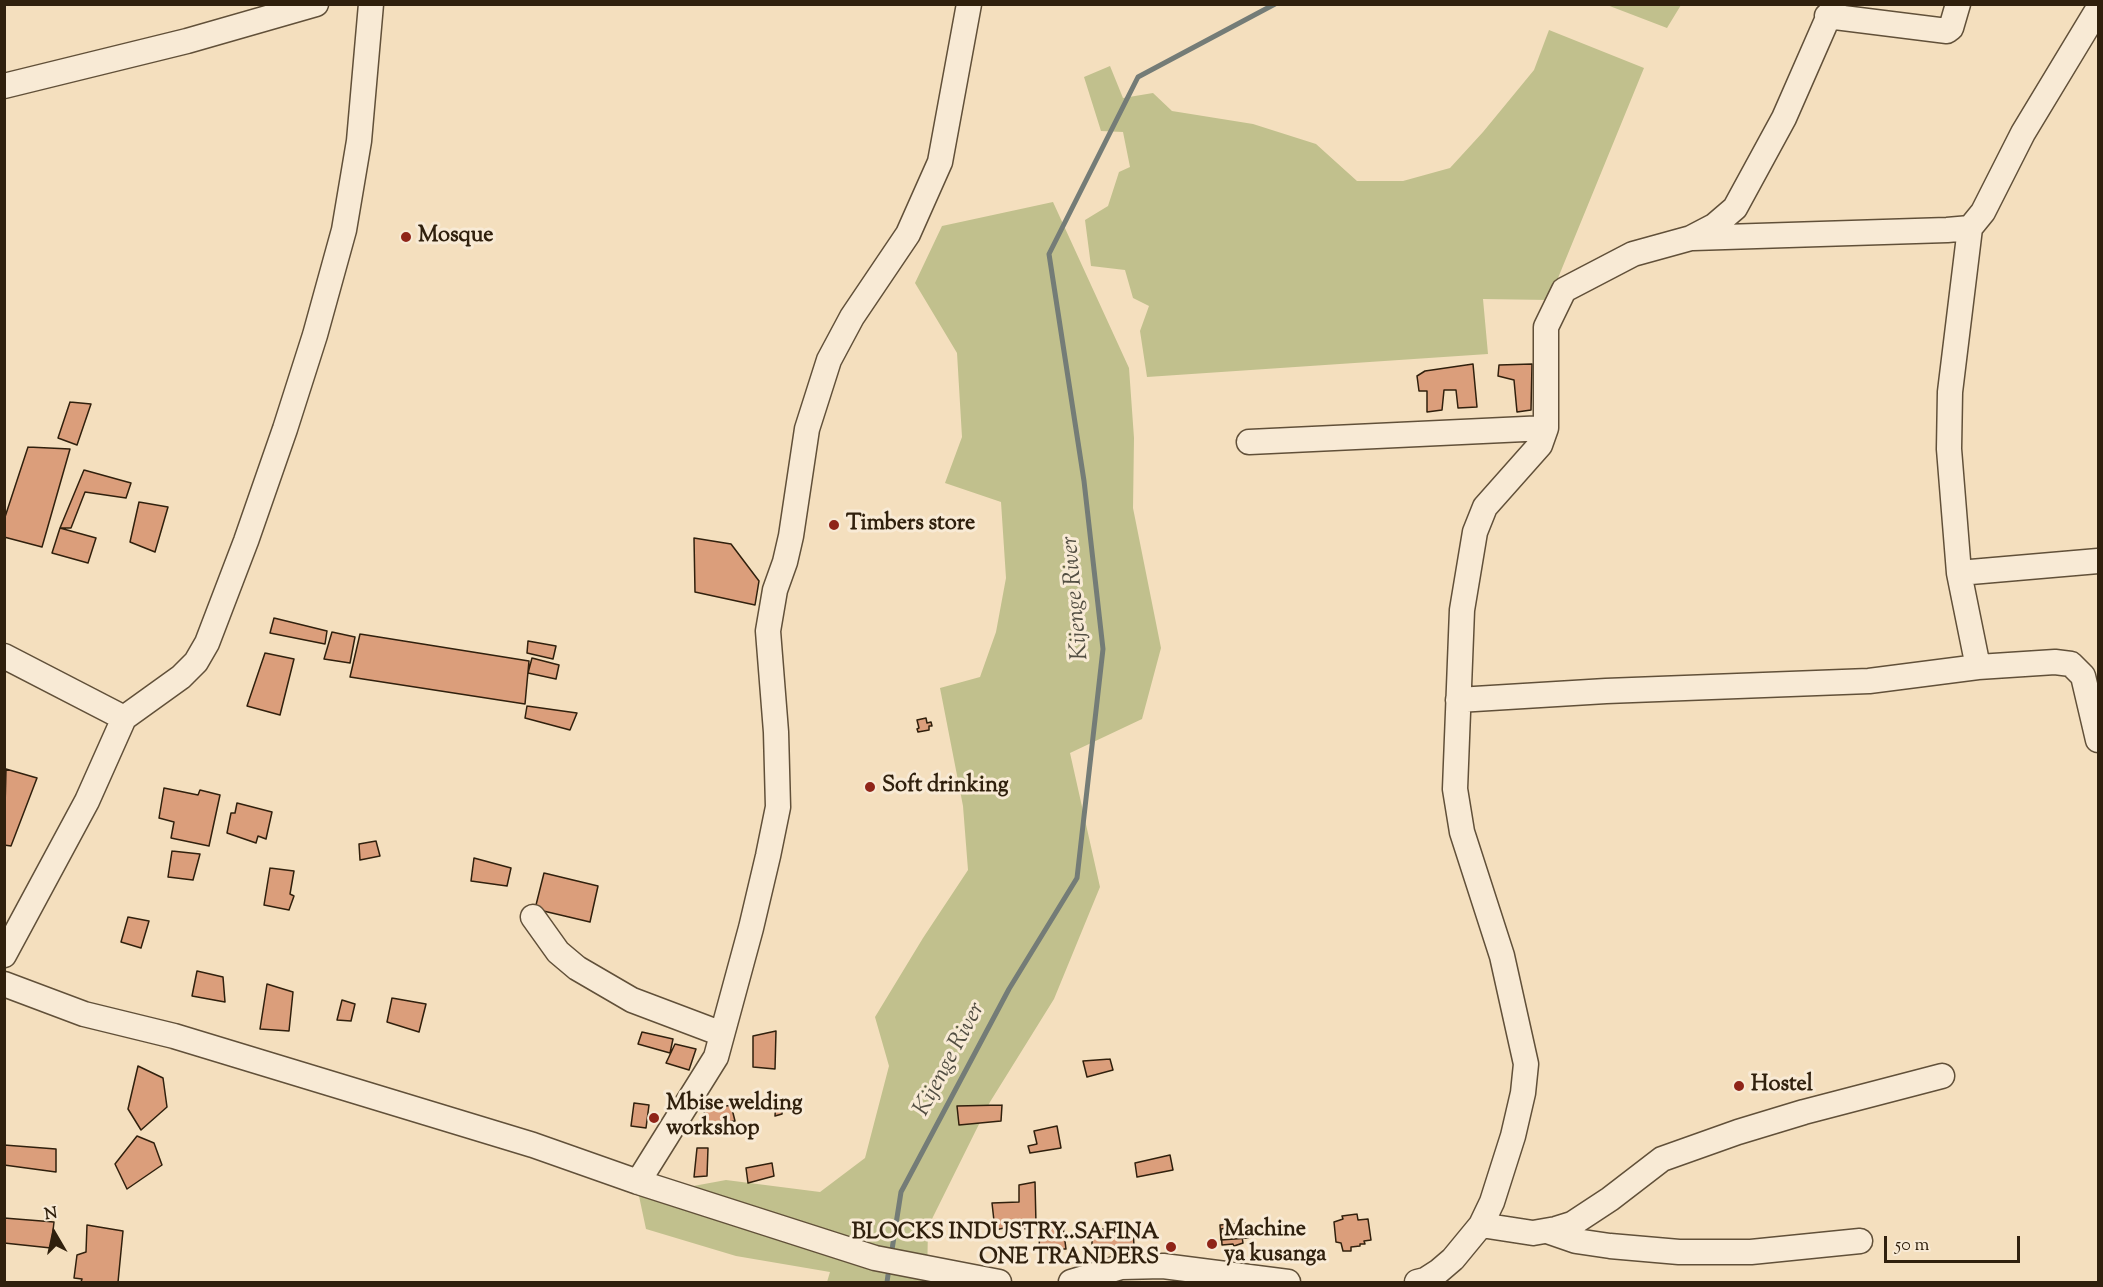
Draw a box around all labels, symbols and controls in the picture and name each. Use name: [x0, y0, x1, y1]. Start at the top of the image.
place label: Mosque: [418, 224, 494, 250]
marker: Mosque: [399, 230, 413, 244]
place label: Timbers store: [846, 512, 975, 538]
marker: Timbers store: [827, 518, 841, 532]
water label: Kijenge River: [1057, 535, 1097, 661]
place label: Soft drinking: [882, 774, 1008, 800]
marker: Soft drinking: [863, 780, 877, 794]
water label: Kijenge River: [909, 998, 993, 1122]
place label: Hostel: [1751, 1073, 1813, 1099]
marker: Hostel: [1732, 1079, 1746, 1093]
place label: Mbise welding workshop: [666, 1092, 803, 1144]
marker: Mbise welding workshop: [647, 1111, 661, 1125]
text: N: [43, 1202, 59, 1227]
north arrow: [24, 1203, 84, 1263]
place label: Machine ya kusanga: [1224, 1218, 1326, 1270]
place label: BLOCKS INDUSTRY..SAFINA ONE TRANDERS: [852, 1221, 1159, 1272]
scale bar: [1887, 1224, 2024, 1262]
text: 50 m: [1895, 1233, 1929, 1259]
marker: Machine ya kusanga: [1205, 1237, 1219, 1251]
marker: BLOCKS INDUSTRY..SAFINA ONE TRANDERS: [1164, 1240, 1178, 1254]

